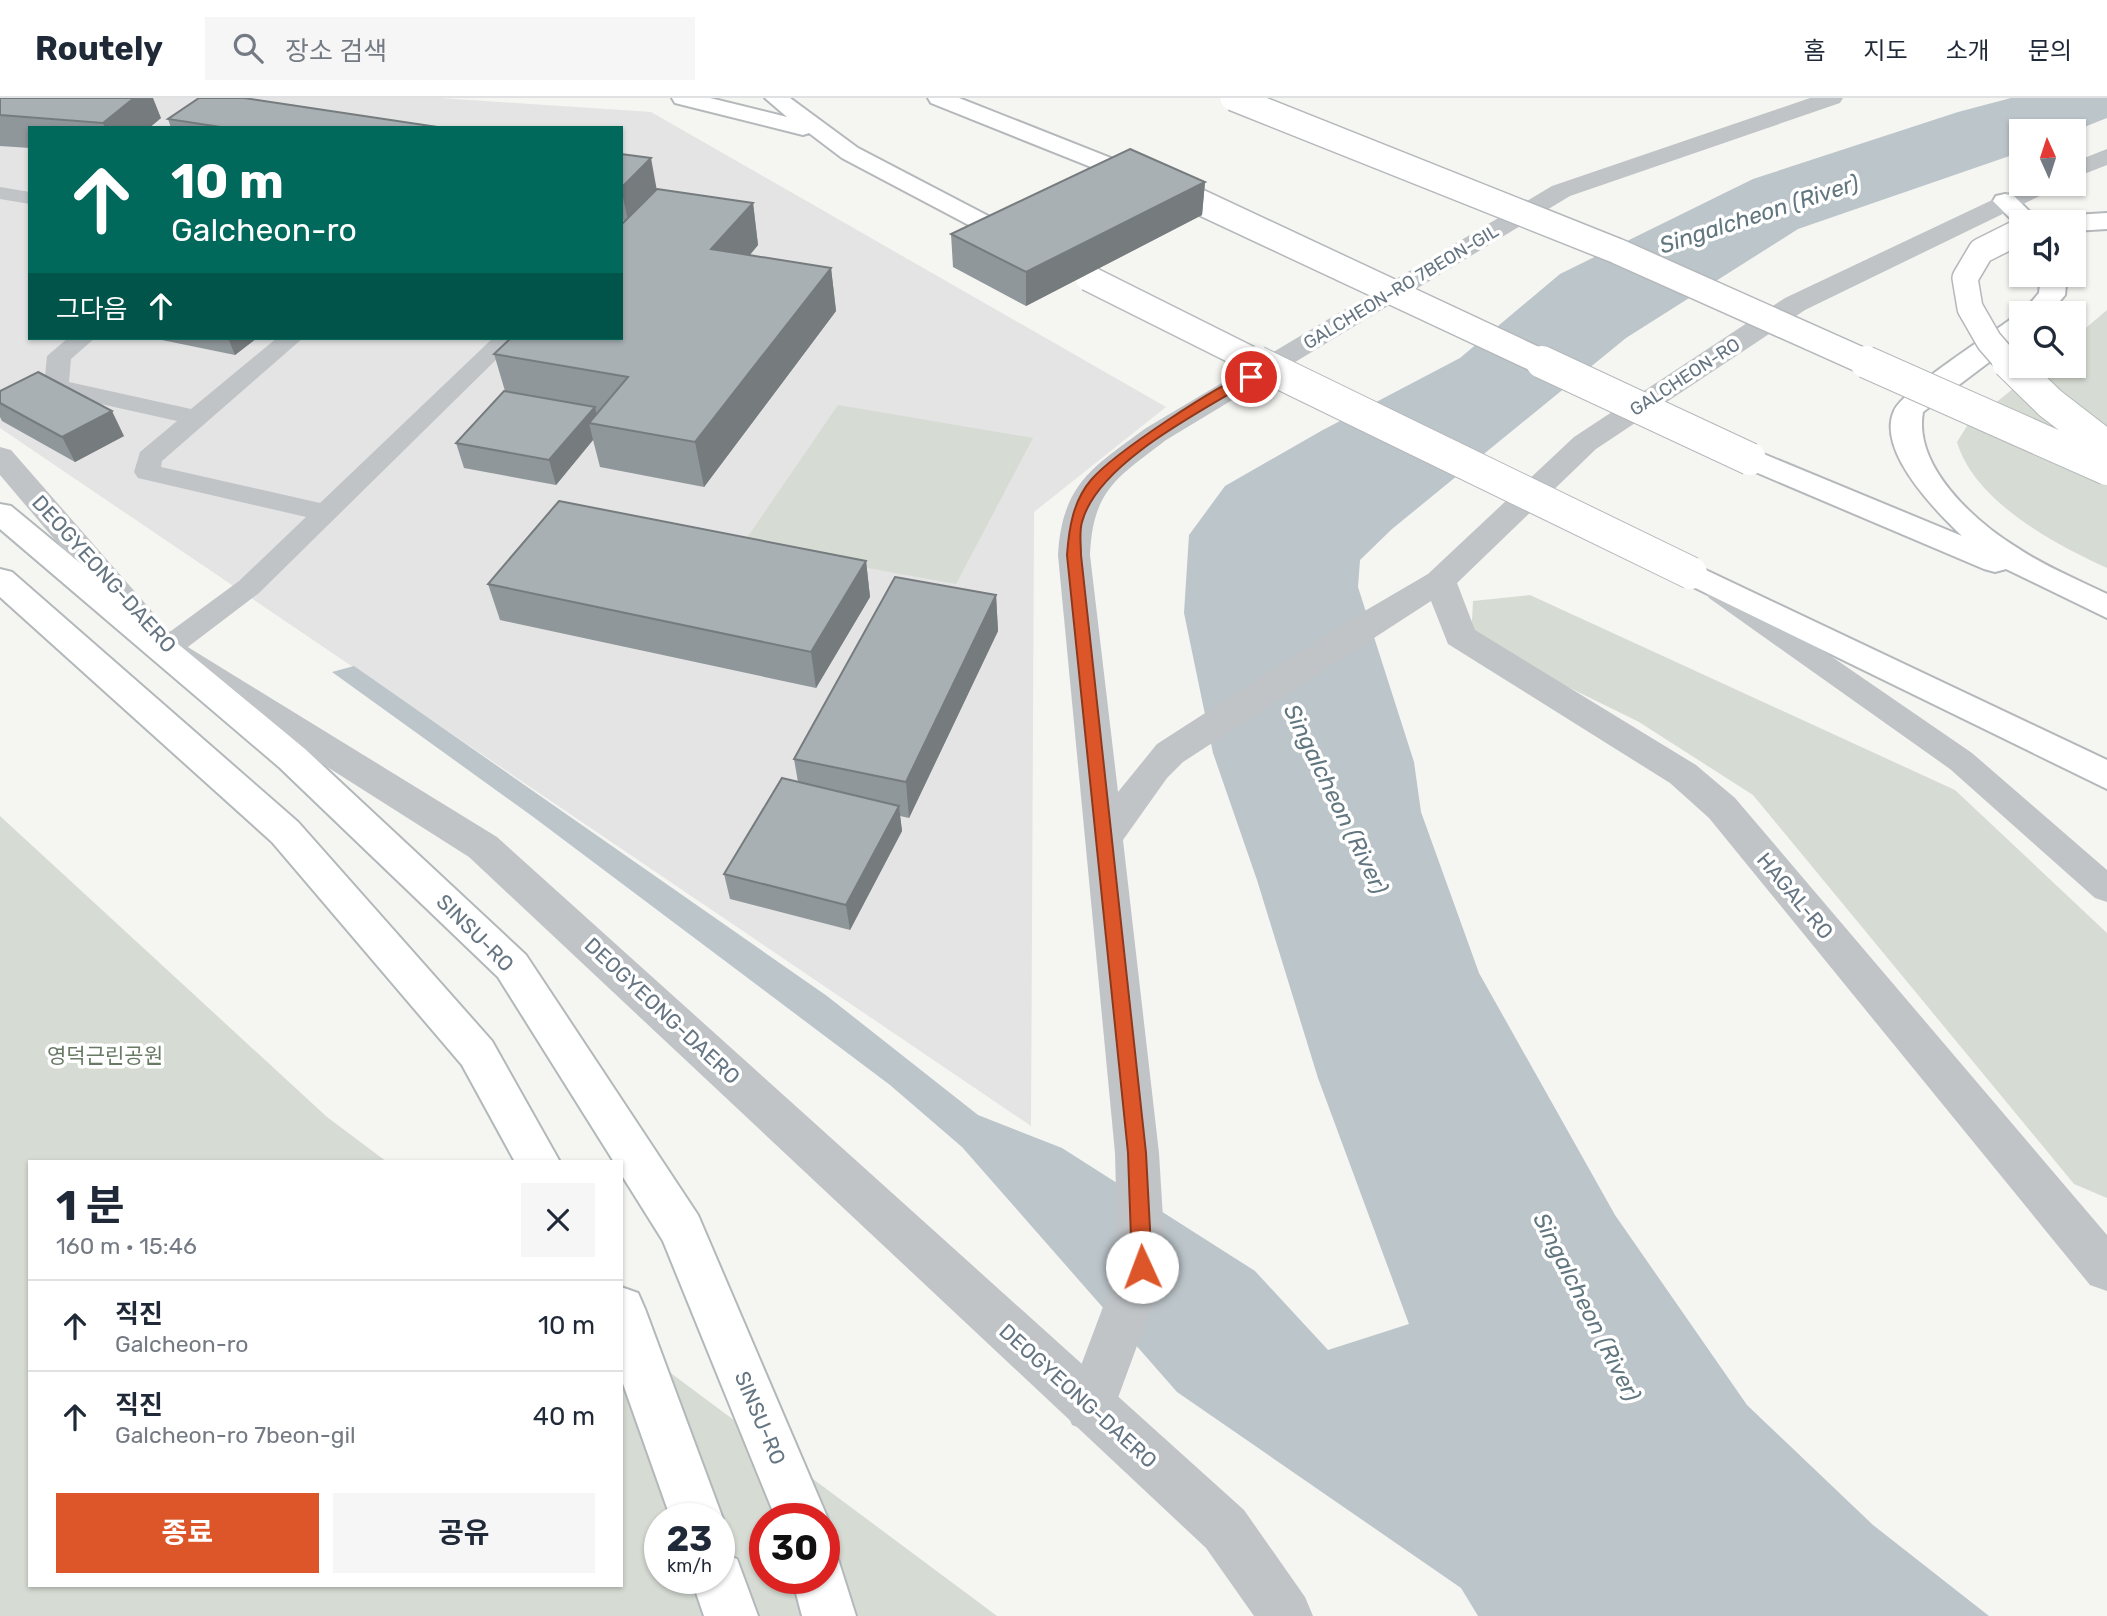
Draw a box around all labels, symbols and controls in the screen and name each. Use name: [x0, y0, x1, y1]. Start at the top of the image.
search box: [205, 17, 695, 80]
text: Routely: [35, 29, 163, 68]
icon: search: [229, 29, 267, 67]
text: 장소 검색: [285, 36, 387, 67]
text: 홈: [1803, 37, 1825, 65]
text: 지도: [1863, 37, 1908, 65]
text: 소개: [1946, 37, 1990, 65]
text: 문의: [2028, 37, 2072, 65]
north arrow: [2009, 119, 2086, 196]
map controls: [2009, 119, 2086, 378]
text: 10 m: [171, 152, 284, 210]
icon: ahead: [56, 154, 147, 245]
water label: Singalcheon (River): [1656, 168, 1862, 259]
button: sound: [2009, 210, 2086, 287]
text: Galcheon-ro: [171, 211, 357, 249]
street label: GALCHEON-RO 7BEON-GIL: [1299, 220, 1503, 354]
icon: ahead: [142, 287, 180, 325]
text: 그다음: [56, 294, 128, 325]
button: search: [2009, 301, 2086, 378]
street label: GALCHEON-RO: [1626, 333, 1744, 421]
pin: [1221, 347, 1281, 407]
icon: arrive: [1232, 358, 1270, 396]
street label: DEOGYEONG-DAERO: [27, 490, 182, 658]
water label: Singalcheon (River): [1278, 699, 1394, 899]
street label: HAGAL-RO: [1752, 847, 1839, 944]
street label: SINSU-RO: [432, 889, 519, 976]
street label: DEOGYEONG-DAERO: [579, 932, 745, 1089]
park label: 영덕근린공원: [47, 1043, 163, 1068]
text: 1 분: [56, 1181, 124, 1231]
button: close: [521, 1183, 595, 1257]
water label: Singalcheon (River): [1527, 1208, 1647, 1406]
position arrow: [1105, 1230, 1179, 1304]
text: 160 m · 15:46: [56, 1232, 197, 1260]
text: 직진: [115, 1299, 163, 1330]
icon: ahead: [56, 1307, 94, 1345]
text: 10 m: [538, 1310, 595, 1341]
street label: DEOGYEONG-DAERO: [994, 1318, 1162, 1473]
text: Galcheon-ro: [115, 1330, 249, 1358]
street label: SINSU-RO: [730, 1367, 791, 1468]
text: 직진: [115, 1390, 163, 1421]
icon: ahead: [56, 1398, 94, 1436]
text: 40 m: [533, 1401, 595, 1432]
text: Galcheon-ro 7beon-gil: [115, 1421, 356, 1449]
button: 종료: [56, 1493, 319, 1573]
button: 공유: [333, 1493, 595, 1573]
speed limit sign: 30: [749, 1503, 840, 1594]
text: 23: [667, 1518, 712, 1560]
text: km/h: [667, 1555, 712, 1577]

